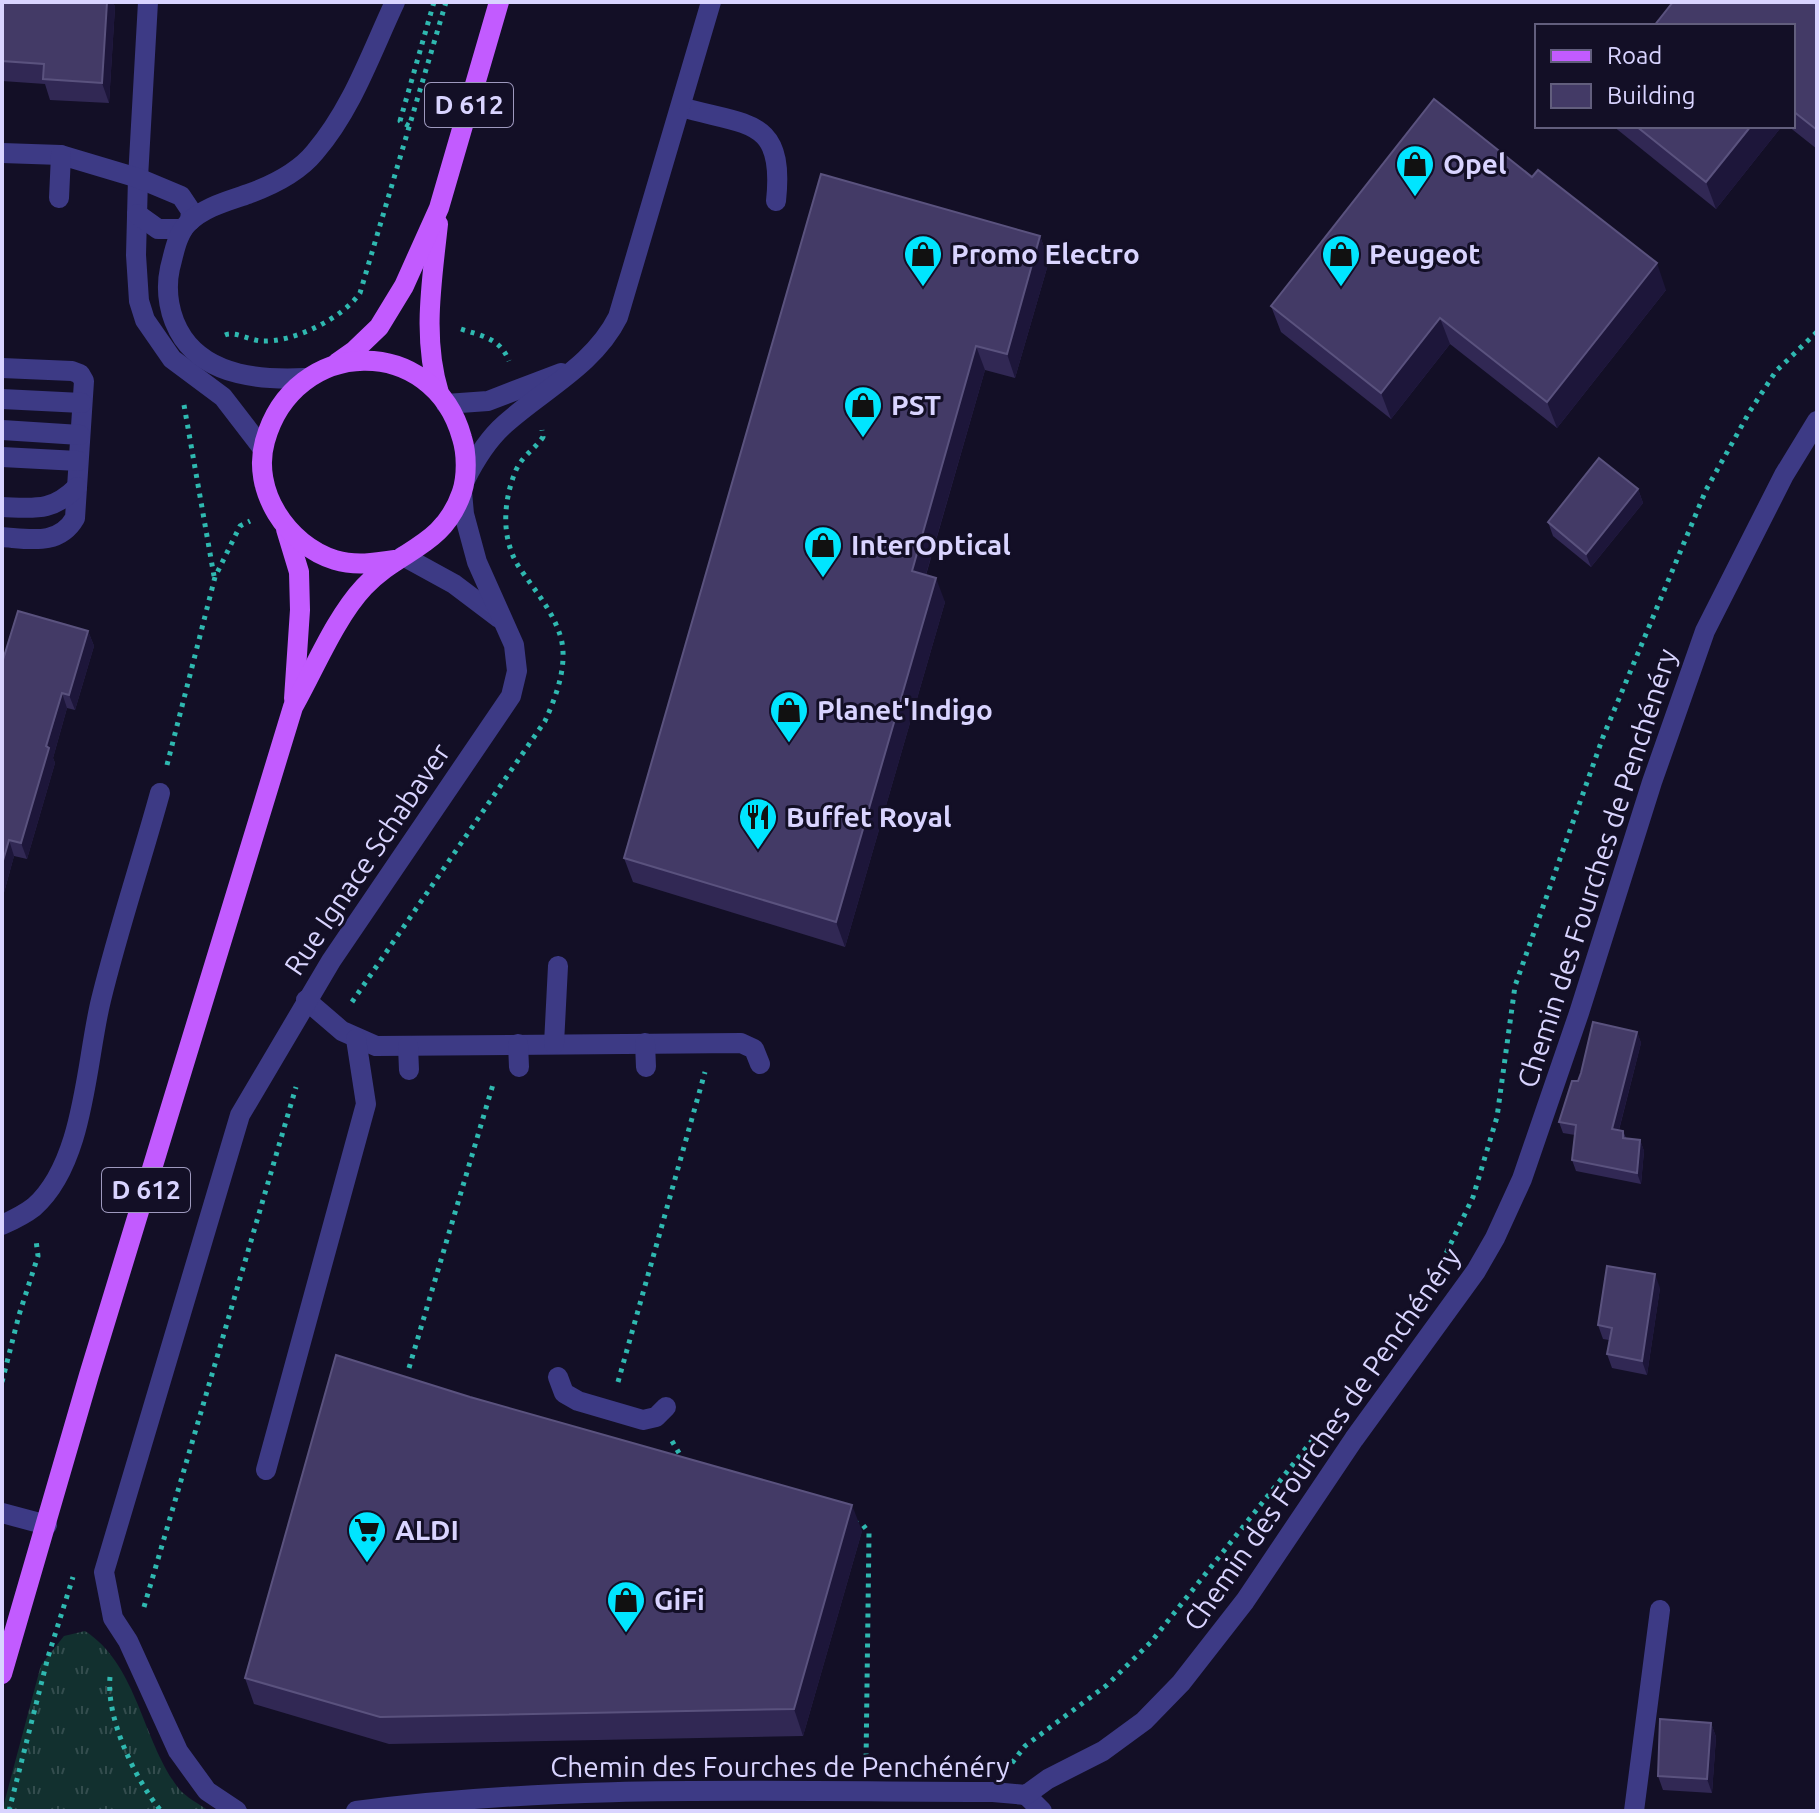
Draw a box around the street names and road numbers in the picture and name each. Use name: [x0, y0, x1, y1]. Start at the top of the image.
road number: D 612: [425, 83, 513, 127]
street label: Chemin des Fourches de Penchénéry: [1511, 645, 1682, 1091]
street label: Rue Ignace Schabaver: [278, 737, 456, 980]
road number: D 612: [102, 1168, 190, 1212]
street label: Chemin des Fourches de Penchénéry: [1177, 1242, 1466, 1636]
street label: Chemin des Fourches de Penchénéry: [550, 1751, 1010, 1782]

